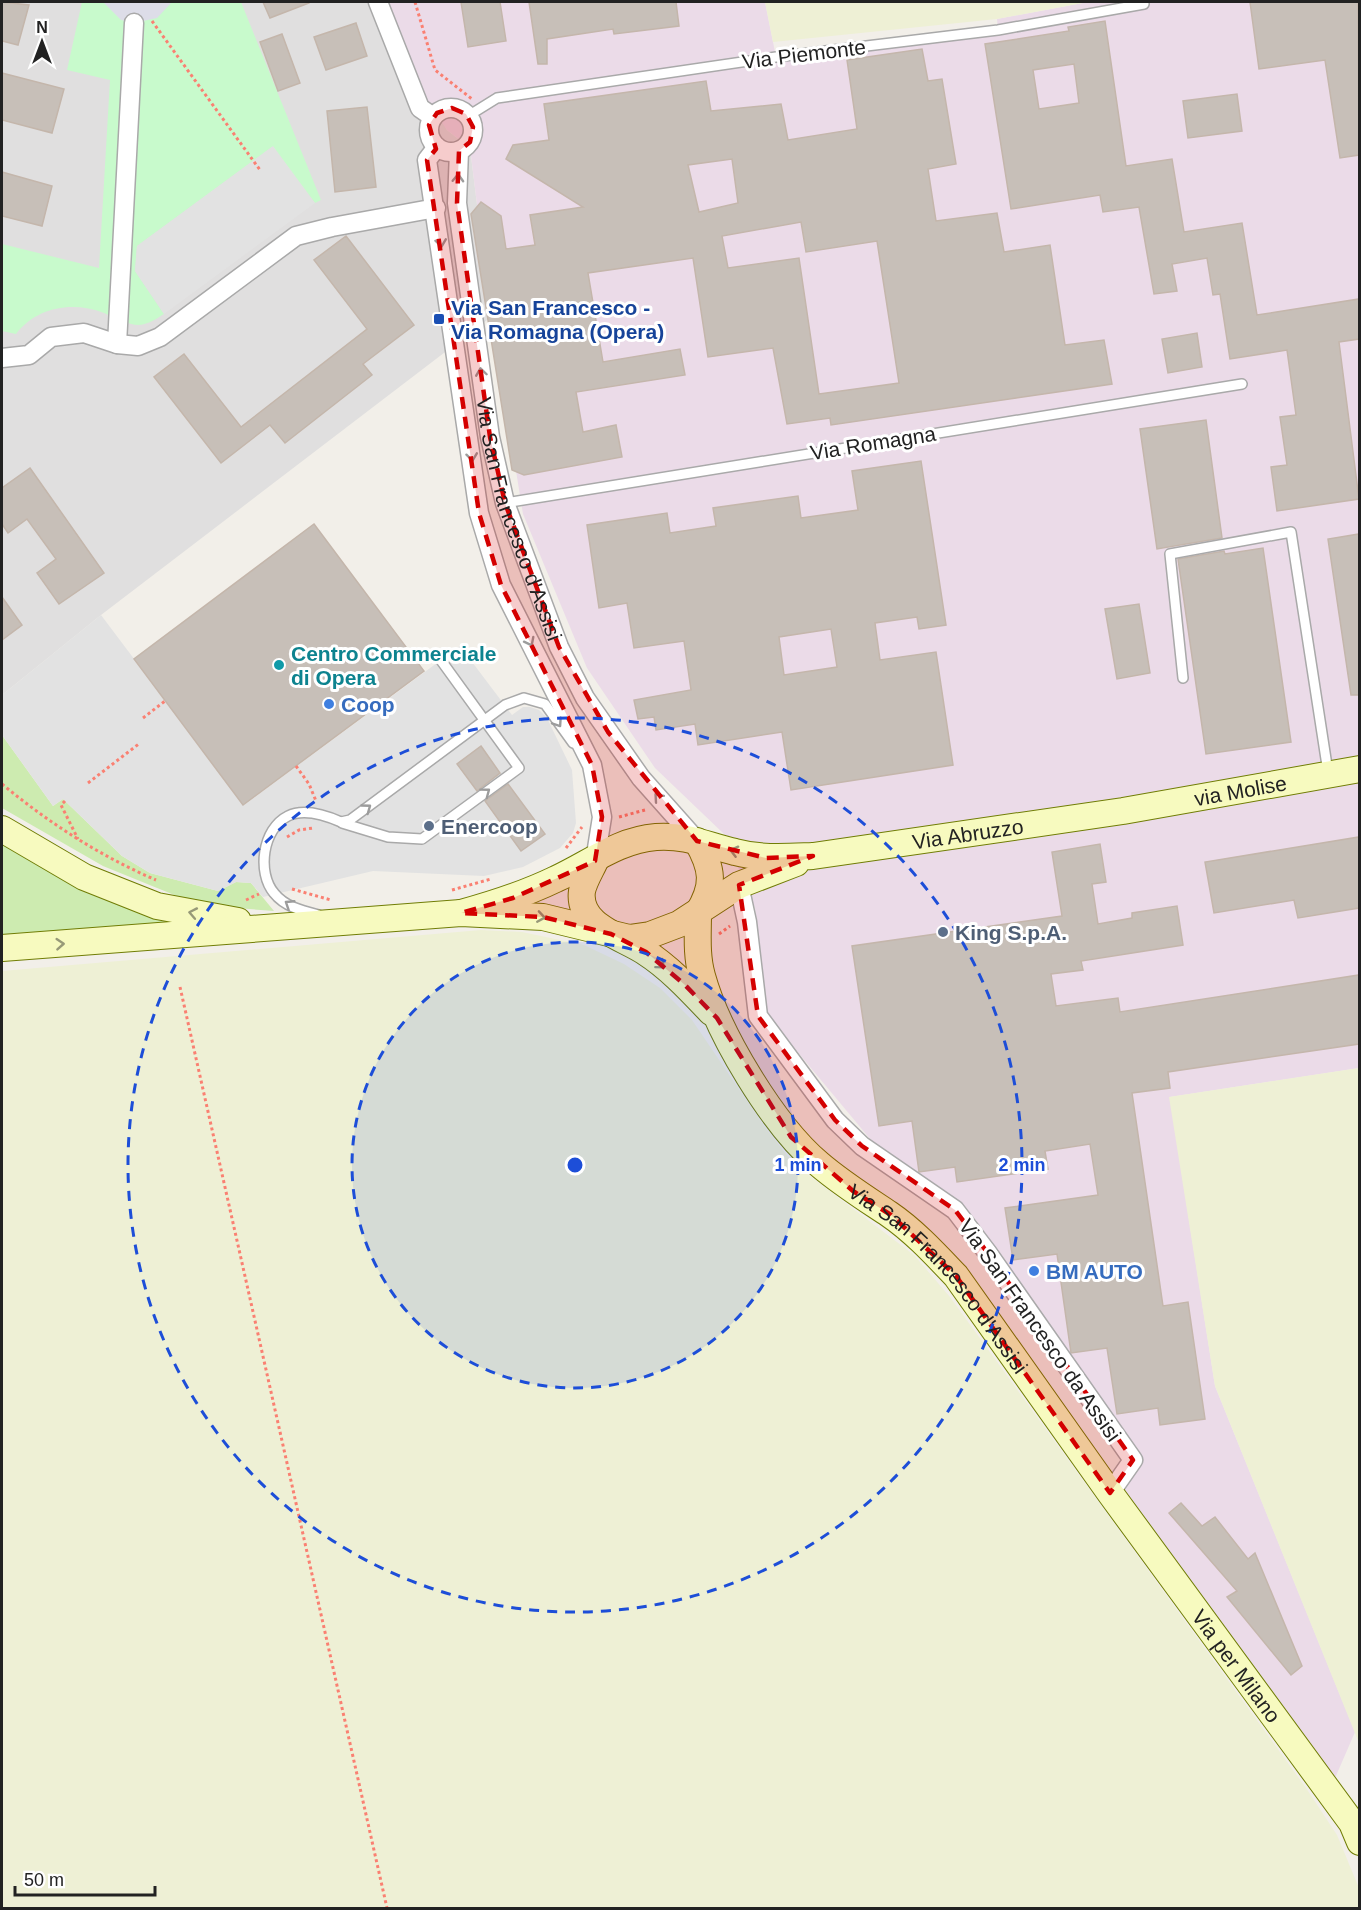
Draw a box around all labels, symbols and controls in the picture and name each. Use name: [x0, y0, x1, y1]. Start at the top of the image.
north arrow: [12, 12, 72, 72]
text: N: [36, 19, 48, 36]
street label: Via Piemonte: [741, 35, 867, 73]
one-way arrow: [452, 174, 464, 183]
one-way arrow: [435, 239, 447, 248]
place label: Via San Francesco - Via Romagna (Opera): [451, 296, 664, 343]
marker: Via San Francesco - Via Romagna (Opera): [432, 312, 446, 326]
one-way arrow: [476, 367, 488, 376]
street label: Via San Francesco d'Assisi: [473, 396, 567, 644]
street label: Via Romagna: [809, 422, 938, 464]
one-way arrow: [465, 453, 478, 462]
one-way arrow: [523, 635, 534, 646]
place label: Centro Commerciale di Opera: [291, 642, 496, 689]
marker: Centro Commerciale di Opera: [272, 658, 286, 672]
place label: Coop: [341, 693, 395, 716]
marker: Coop: [322, 697, 336, 711]
one-way arrow: [551, 716, 562, 727]
street label: via Molise: [1192, 771, 1288, 810]
one-way arrow: [480, 788, 491, 799]
one-way arrow: [654, 793, 665, 804]
one-way arrow: [360, 804, 371, 815]
street label: Via Abruzzo: [911, 814, 1025, 853]
place label: Enercoop: [441, 815, 538, 838]
marker: Enercoop: [422, 819, 436, 833]
one-way arrow: [729, 846, 739, 859]
one-way arrow: [285, 900, 296, 911]
one-way arrow: [188, 907, 198, 920]
one-way arrow: [536, 911, 545, 923]
place label: King S.p.A.: [955, 921, 1067, 944]
marker: King S.p.A.: [936, 925, 950, 939]
one-way arrow: [55, 937, 64, 950]
one-way arrow: [654, 957, 665, 968]
centre of rings: [565, 1155, 585, 1175]
text: 1 min: [774, 1155, 822, 1175]
text: 2 min: [998, 1155, 1046, 1175]
street label: Via San Francesco d'Assisi: [844, 1179, 1033, 1377]
street label: Via San Francesco da Assisi: [954, 1215, 1126, 1445]
place label: BM AUTO: [1046, 1260, 1143, 1283]
marker: BM AUTO: [1027, 1264, 1041, 1278]
street label: Via per Milano: [1188, 1605, 1286, 1727]
scale bar: [15, 1859, 154, 1897]
text: 50 m: [24, 1870, 64, 1890]

